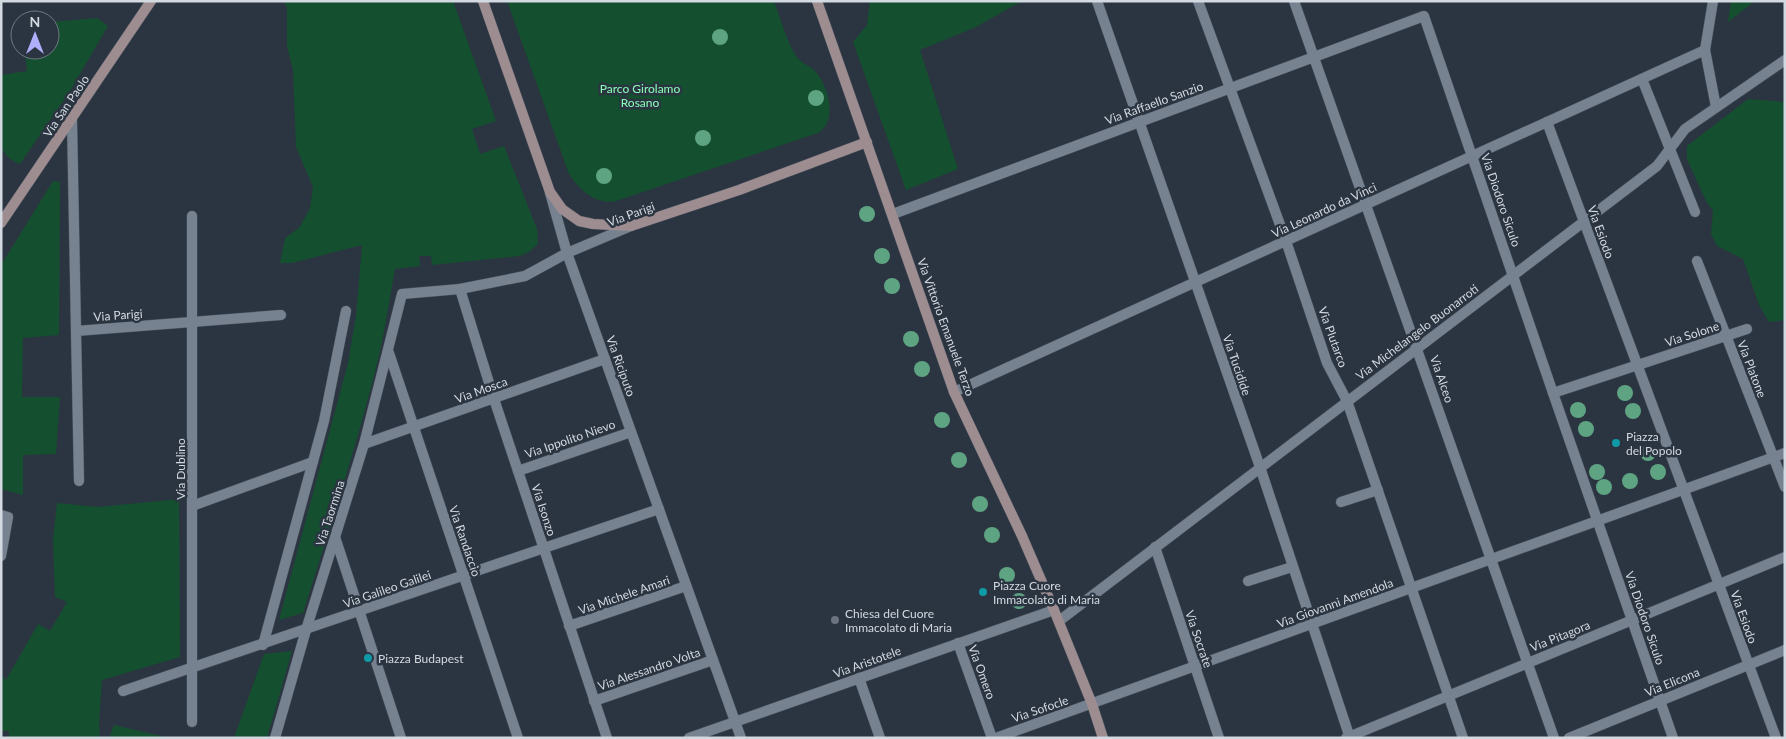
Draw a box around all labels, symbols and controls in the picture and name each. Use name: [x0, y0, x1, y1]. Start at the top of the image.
north arrow: [10, 10, 60, 60]
text: N: [30, 13, 40, 30]
street label: Via San Paolo: [40, 72, 92, 140]
street label: Via Raffaello Sanzio: [1103, 78, 1205, 128]
park label: Parco Girolamo Rosano: [600, 81, 680, 110]
street label: Via Diodoro Siculo: [1478, 151, 1524, 249]
street label: Via Leonardo da Vinci: [1269, 179, 1379, 241]
street label: Via Parigi: [605, 198, 657, 229]
street label: Via Esiodo: [1584, 203, 1618, 261]
street label: Via Vittorio Emanuele Terzo: [914, 256, 978, 398]
street label: Via Michelangelo Buonarroti: [1353, 281, 1481, 383]
street label: Via Plutarco: [1315, 305, 1351, 370]
street label: Via Parigi: [93, 306, 143, 324]
street label: Via Solone: [1663, 318, 1721, 350]
street label: Via Tucidide: [1220, 333, 1254, 397]
street label: Via Riciputo: [603, 334, 639, 399]
street label: Via Platone: [1734, 338, 1770, 400]
street label: Via Alceo: [1427, 353, 1457, 405]
street label: Via Mosca: [453, 374, 509, 406]
street label: Via Ippolito Nievo: [523, 416, 617, 461]
place label: Piazza del Popolo: [1626, 429, 1682, 458]
marker: Piazza del Popolo: [1610, 437, 1622, 449]
street label: Via Dublino: [173, 438, 188, 500]
street label: Via Taormina: [312, 478, 348, 548]
street label: Via Isonzo: [529, 482, 560, 538]
street label: Via Randaccio: [446, 504, 484, 579]
street label: Via Galileo Galilei: [341, 567, 433, 611]
street label: Via Diodoro Siculo: [1622, 569, 1668, 667]
street label: Via Michele Amari: [576, 572, 672, 618]
street label: Via Giovanni Amendola: [1275, 575, 1395, 631]
place label: Piazza Cuore Immacolato di Maria: [993, 578, 1100, 607]
marker: Piazza Cuore Immacolato di Maria: [977, 586, 989, 598]
street label: Via Esiodo: [1727, 588, 1761, 646]
place label: Chiesa del Cuore Immacolato di Maria: [845, 606, 952, 635]
street label: Via Socrate: [1182, 608, 1216, 670]
marker: Chiesa del Cuore Immacolato di Maria: [829, 614, 841, 626]
street label: Via Pitagora: [1528, 617, 1592, 655]
street label: Via Aristotele: [831, 643, 903, 681]
street label: Via Omero: [965, 643, 999, 701]
street label: Via Alessandro Volta: [596, 644, 702, 694]
place label: Piazza Budapest: [378, 651, 464, 666]
marker: Piazza Budapest: [362, 652, 374, 664]
street label: Via Elicona: [1642, 664, 1702, 700]
street label: Via Sofocle: [1010, 692, 1070, 726]

